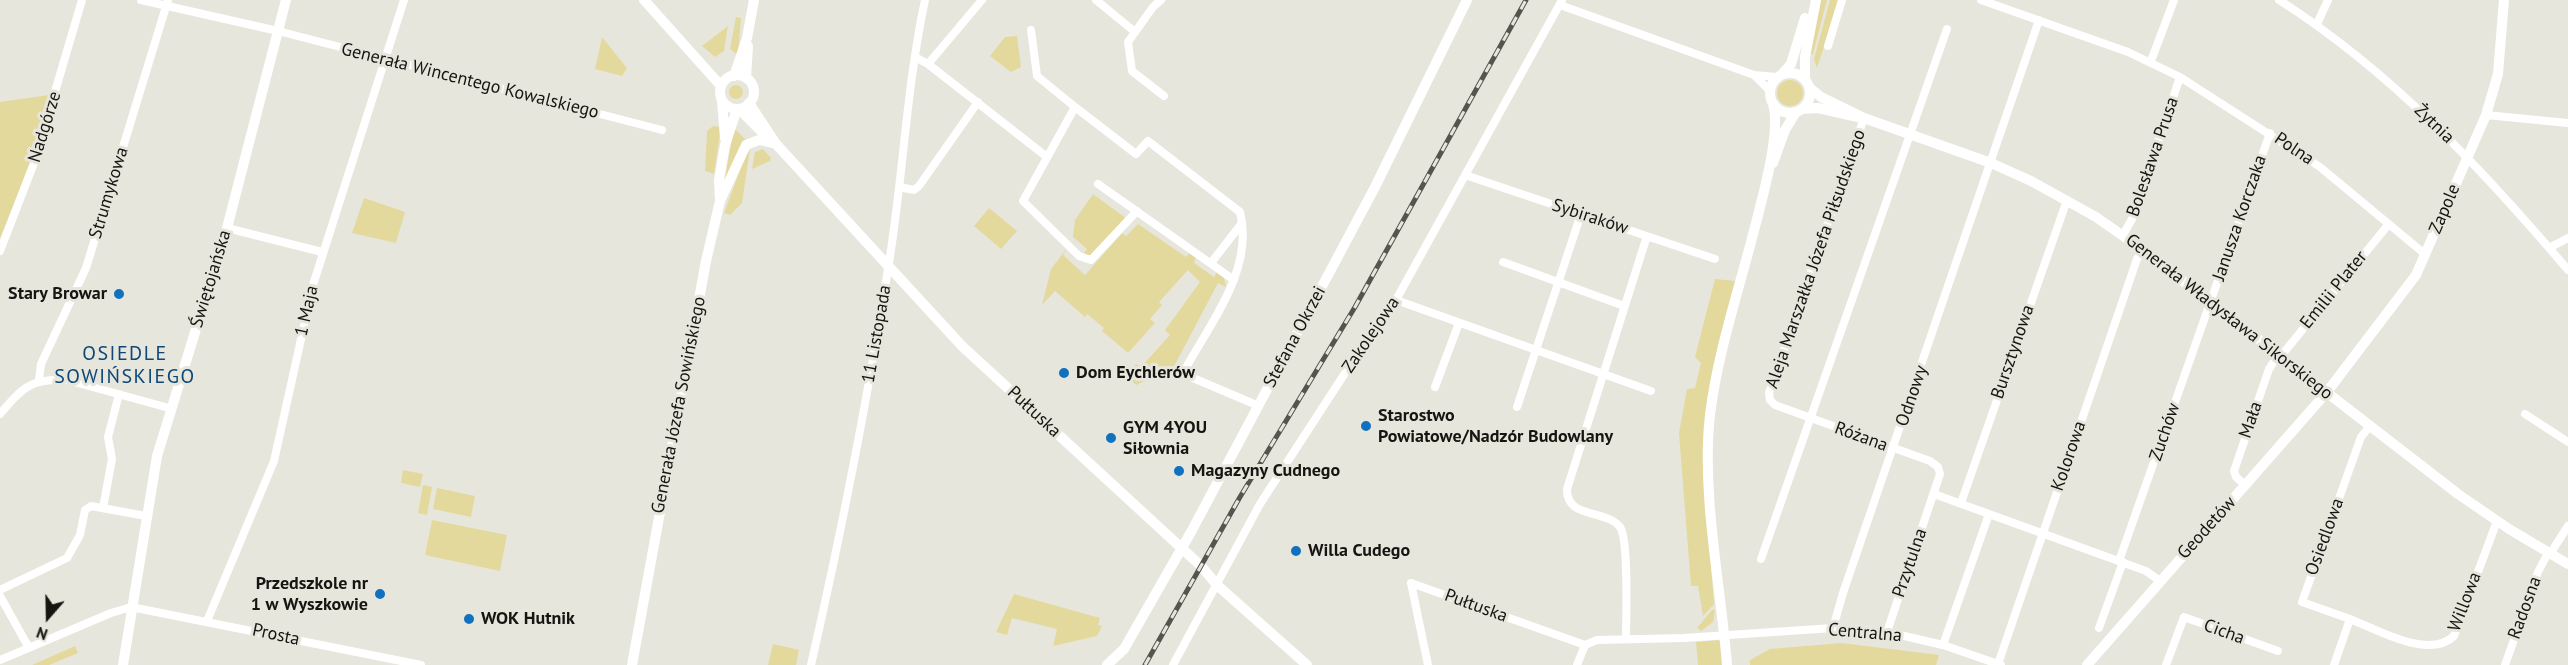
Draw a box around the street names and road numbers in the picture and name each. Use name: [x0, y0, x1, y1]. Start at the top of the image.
street label: Generała Wincentego Kowalskiego: [339, 39, 601, 123]
street label: Nadgórze: [24, 89, 66, 165]
street label: Bolesława Prusa: [2122, 94, 2184, 220]
street label: Żytnia: [2409, 100, 2459, 148]
street label: Aleja Marszałka Józefa Piłsudskiego: [1761, 127, 1871, 391]
street label: Polna: [2270, 128, 2318, 170]
street label: Strumykowa: [85, 145, 133, 241]
street label: Janusza Korczaka: [2208, 152, 2272, 284]
street label: Zapole: [2425, 181, 2465, 237]
street label: Sybiraków: [1549, 195, 1631, 239]
street label: Świętojańska: [186, 228, 236, 330]
street label: Generała Władysława Sikorskiego: [2121, 229, 2337, 405]
street label: Emilii Plater: [2296, 247, 2372, 333]
street label: 1 Maja: [291, 283, 323, 339]
street label: 11 Listopada: [858, 283, 896, 385]
street label: Stefana Okrzei: [1259, 283, 1331, 391]
street label: Zakolejowa: [1338, 293, 1404, 377]
street label: Generała Józefa Sowińskiego: [647, 295, 711, 515]
street label: Bursztynowa: [1987, 302, 2039, 402]
street label: Odnowy: [1892, 363, 1932, 429]
street label: Pułtuska: [1003, 382, 1065, 442]
street label: Mała: [2235, 399, 2267, 441]
street label: Zuchów: [2145, 400, 2185, 464]
street label: Różana: [1831, 417, 1891, 457]
street label: Kolorowa: [2047, 418, 2091, 494]
street label: Geodetów: [2173, 492, 2241, 564]
street label: Osiedlowa: [2301, 496, 2349, 578]
street label: Przytulna: [1888, 526, 1932, 600]
street label: Willowa: [2444, 569, 2486, 635]
street label: Radosna: [2504, 574, 2546, 642]
street label: Pułtuska: [1442, 585, 1510, 627]
street label: Cicha: [2201, 615, 2247, 649]
street label: Prosta: [250, 619, 302, 651]
street label: Centralna: [1827, 619, 1903, 647]

